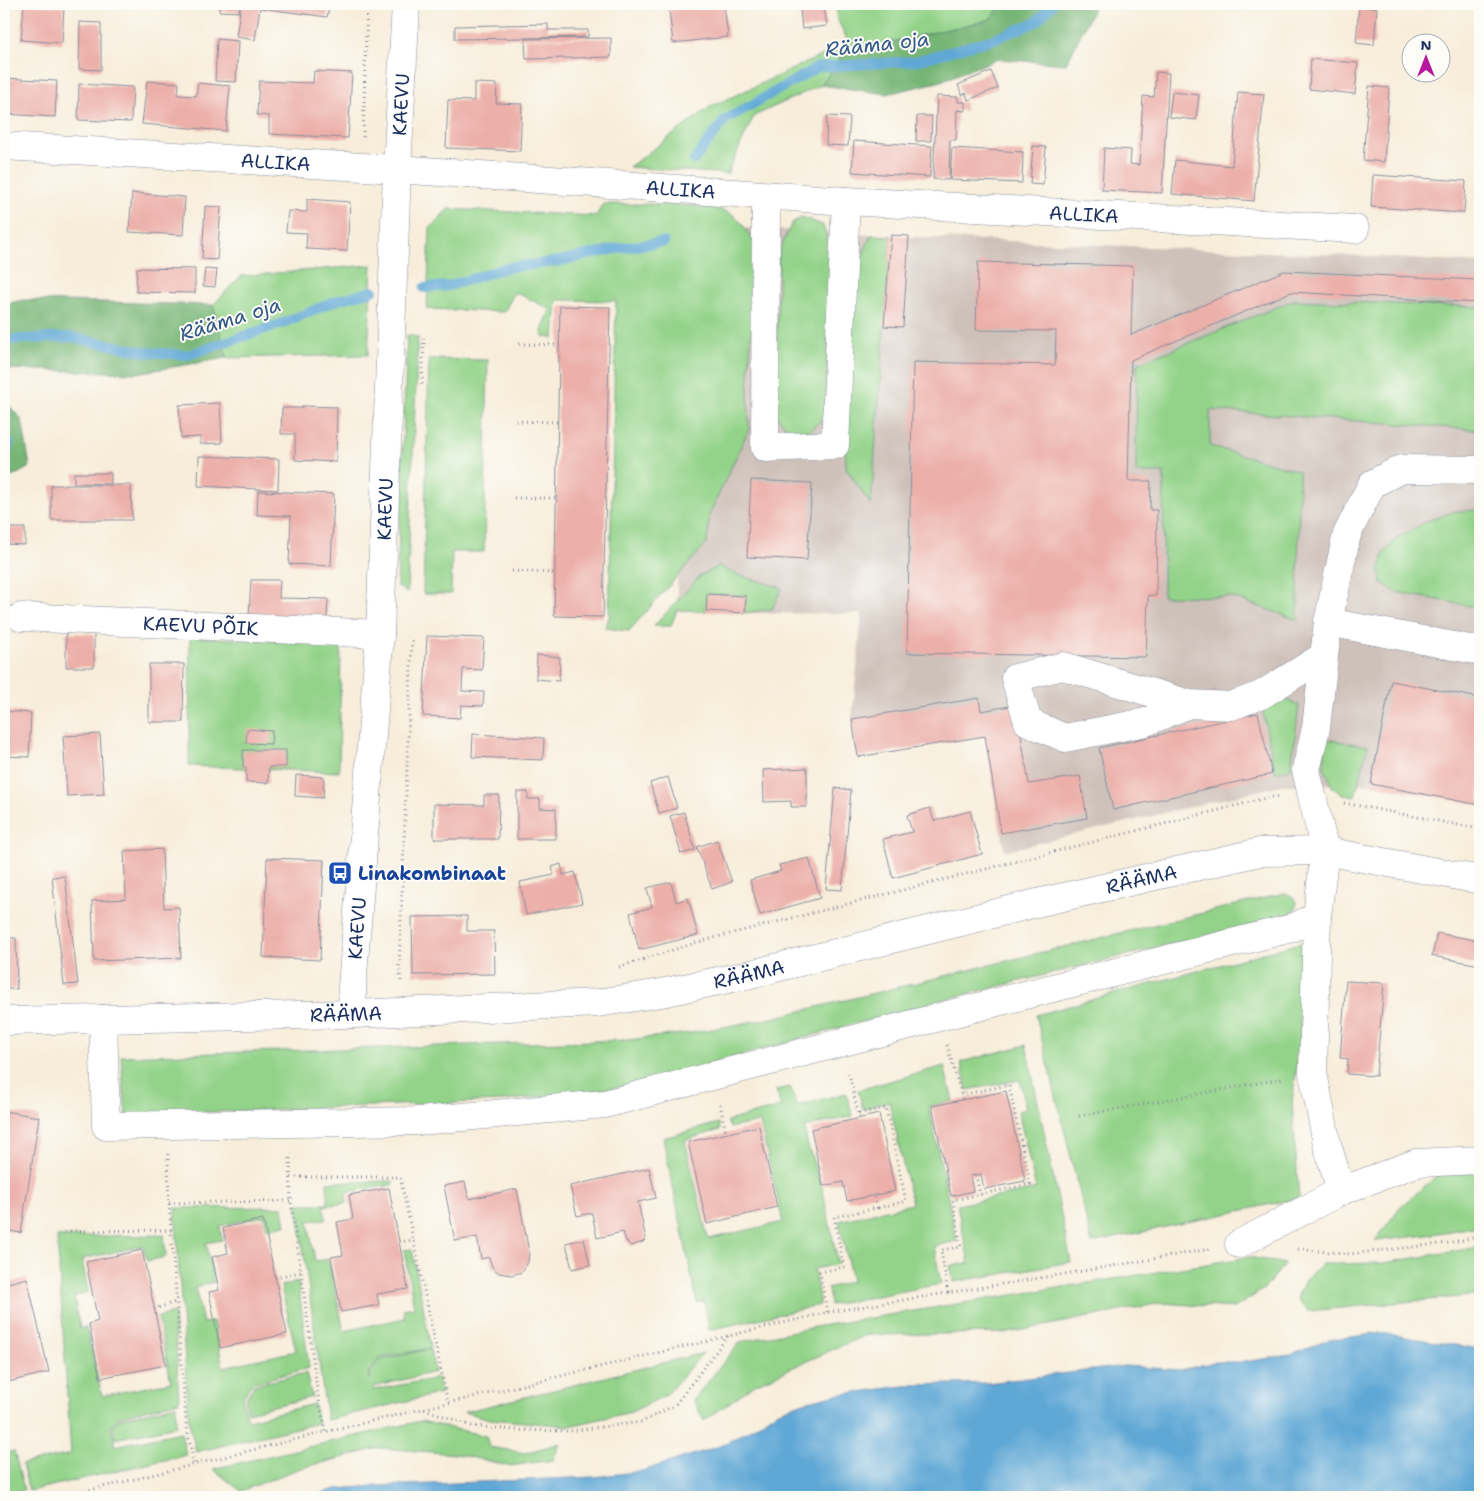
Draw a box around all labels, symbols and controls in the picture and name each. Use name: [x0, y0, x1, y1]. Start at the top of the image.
water label: Rääma oja: [824, 26, 930, 62]
north arrow: [1402, 32, 1452, 82]
text: N: [1420, 36, 1432, 54]
street label: KAEVU: [387, 73, 415, 137]
street label: ALLIKA: [240, 148, 311, 177]
street label: ALLIKA: [645, 175, 717, 205]
street label: ALLIKA: [1048, 200, 1120, 229]
water label: Rääma oja: [176, 291, 284, 347]
street label: KAEVU: [371, 477, 399, 541]
street label: KAEVU PÕIK: [142, 611, 259, 641]
street label: RÄÄMA: [1104, 859, 1180, 900]
bus stop icon: Linakombinaat: [327, 860, 353, 886]
place label: Linakombinaat: [358, 861, 506, 886]
street label: KAEVU: [342, 896, 372, 960]
street label: RÄÄMA: [711, 954, 787, 995]
street label: RÄÄMA: [310, 1001, 383, 1028]

